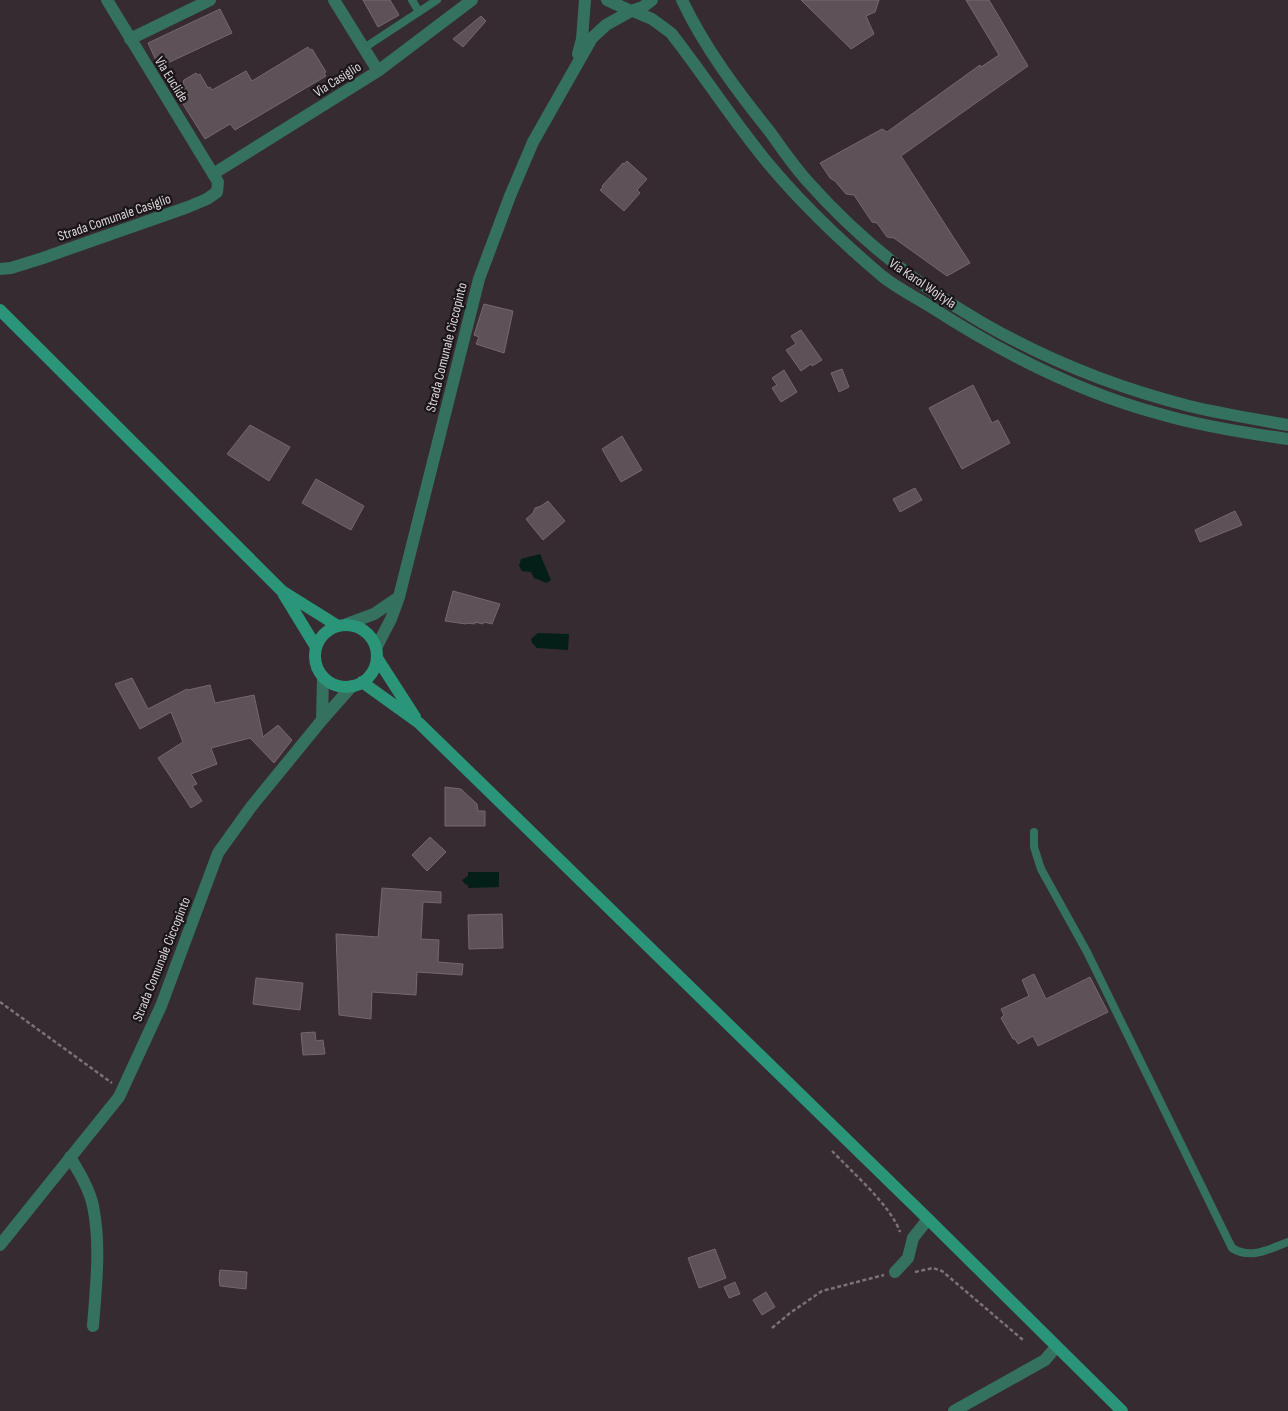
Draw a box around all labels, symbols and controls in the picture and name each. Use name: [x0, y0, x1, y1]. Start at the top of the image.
street label: Via Euclide: [151, 53, 192, 105]
street label: Via Casiglio: [310, 58, 364, 101]
street label: Strada Comunale Casiglio: [55, 190, 173, 245]
street label: Via Karol Wojtyla: [886, 255, 960, 312]
street label: Strada Comunale Ciccopinto: [422, 280, 471, 414]
street label: Strada Comunale Ciccopinto: [129, 894, 194, 1024]

